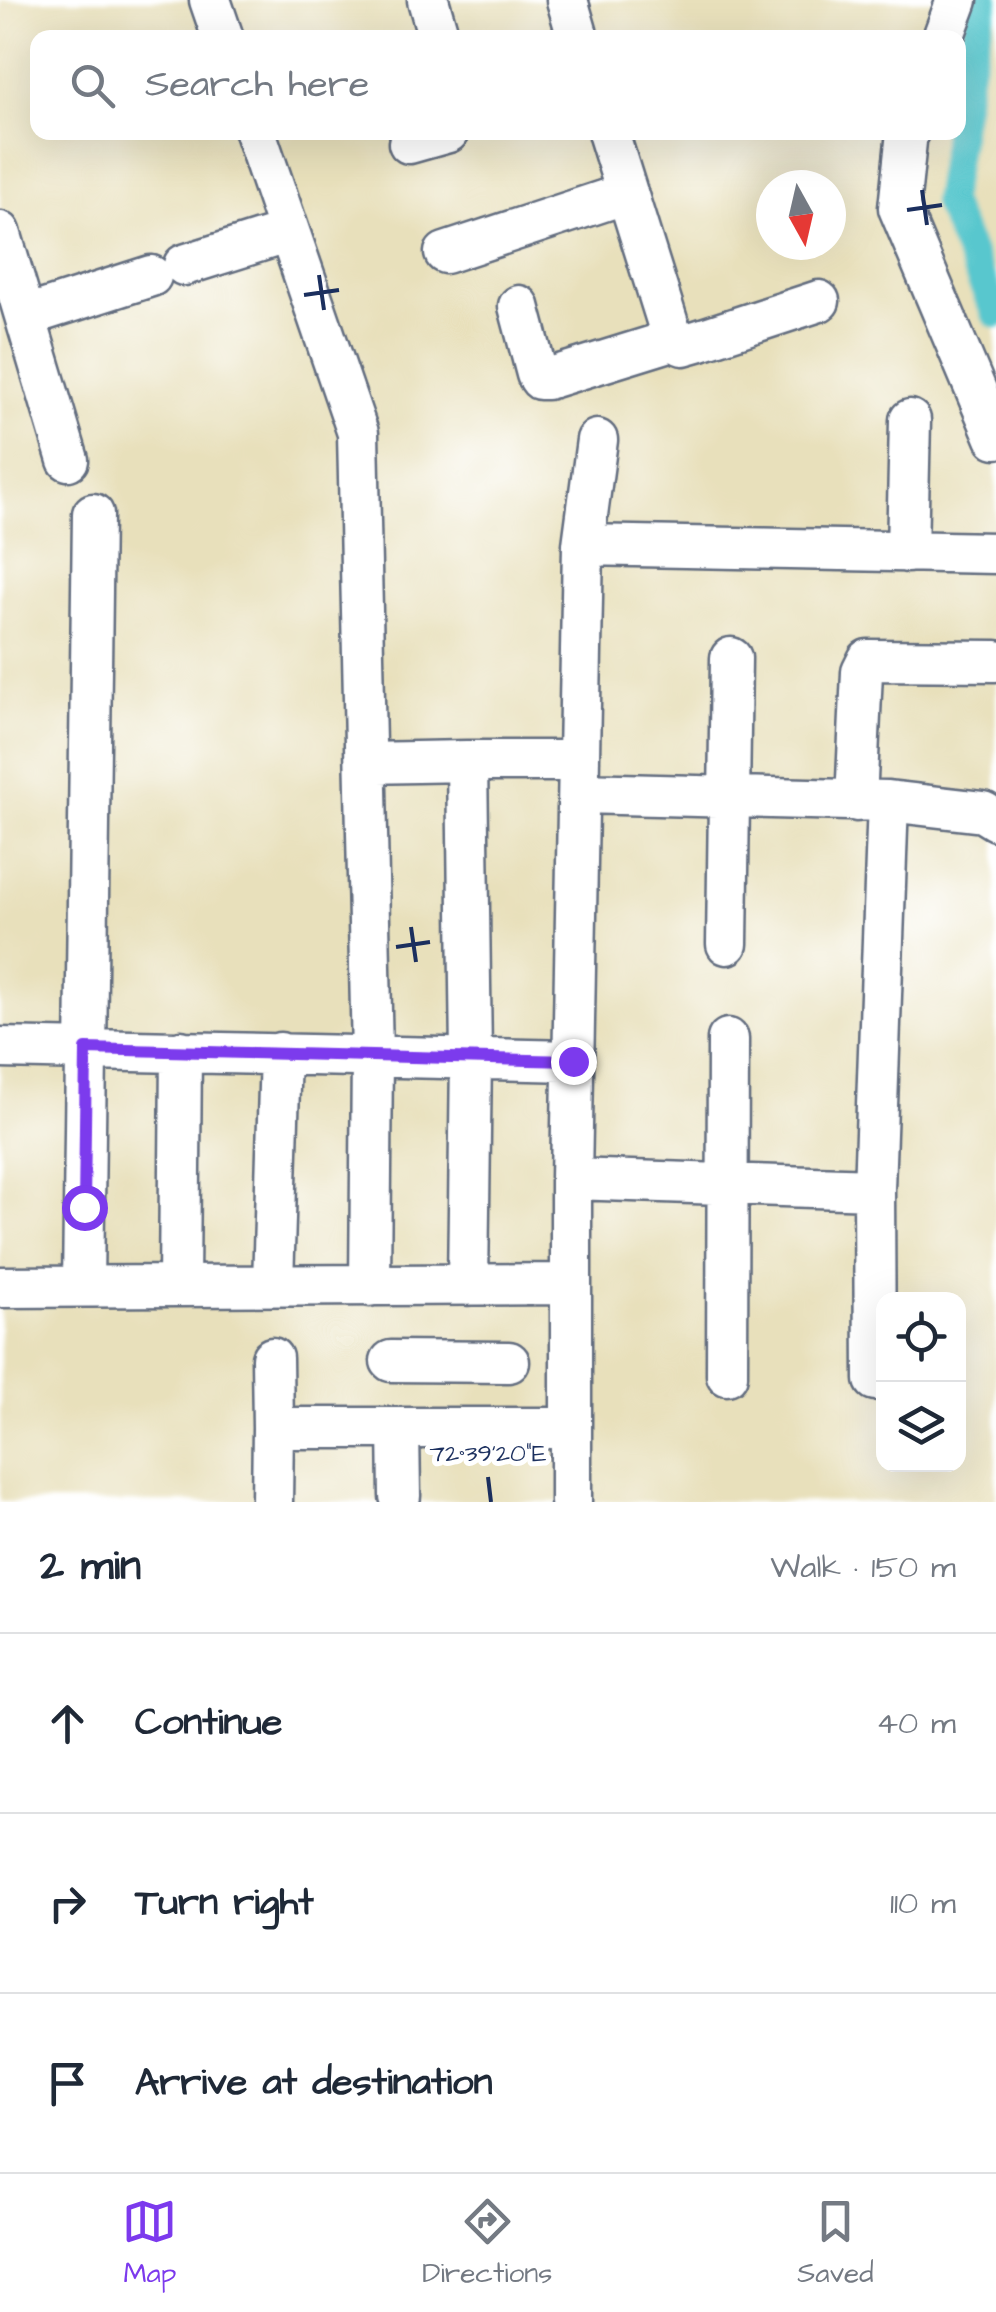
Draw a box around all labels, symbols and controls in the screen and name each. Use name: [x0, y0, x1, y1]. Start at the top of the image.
search box: [30, 30, 966, 140]
icon: search: [65, 58, 120, 113]
text: Search here: [145, 59, 369, 111]
north arrow: [756, 170, 846, 260]
route end: [551, 1039, 597, 1085]
route start: [62, 1185, 108, 1231]
map controls: [876, 1292, 966, 1472]
button: locate: [876, 1292, 966, 1382]
button: layers: [876, 1382, 966, 1472]
text: 72°39'20"E: [430, 1436, 547, 1471]
text: 2 min: [40, 1538, 141, 1596]
text: Walk · 150 m: [770, 1545, 956, 1590]
icon: ahead: [40, 1696, 95, 1751]
text: Continue: [135, 1697, 282, 1749]
text: 40 m: [876, 1701, 956, 1746]
icon: right: [40, 1876, 95, 1931]
text: Turn right: [135, 1877, 314, 1929]
text: 110 m: [890, 1881, 956, 1926]
icon: arrive: [40, 2056, 95, 2111]
text: Arrive at destination: [135, 2057, 492, 2109]
tab: Map: [122, 2194, 177, 2293]
tab: Directions: [422, 2194, 552, 2293]
tab: Saved: [797, 2194, 874, 2293]

